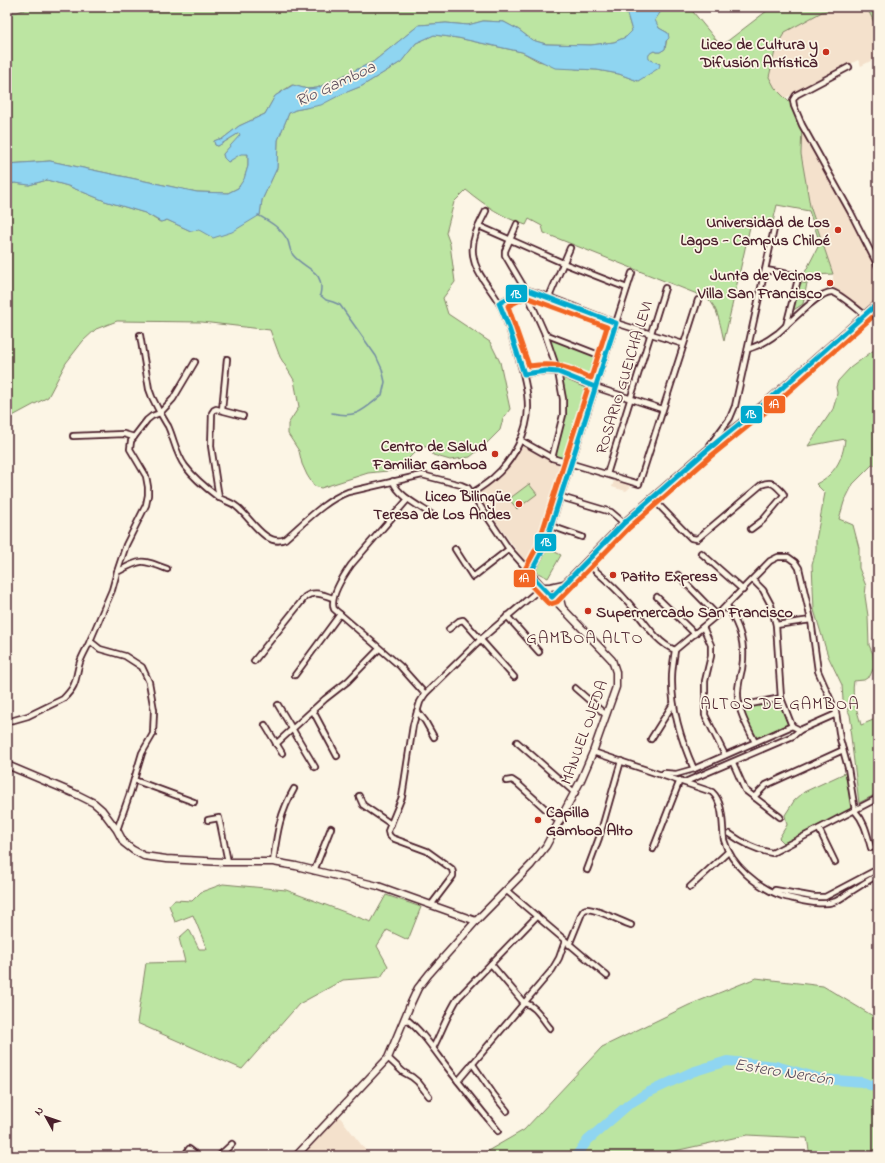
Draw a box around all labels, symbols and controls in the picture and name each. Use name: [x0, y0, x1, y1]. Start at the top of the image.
place label: Liceo de Cultura y Difusión Artística: [699, 33, 818, 75]
marker: Liceo de Cultura y Difusión Artística: [821, 47, 831, 57]
water label: Río Gamboa: [292, 55, 380, 114]
place label: Universidad de Los Lagos - Campus Chiloé: [681, 211, 831, 254]
marker: Universidad de Los Lagos - Campus Chiloé: [833, 225, 843, 235]
place label: Junta de Vecinos Villa San Francisco: [697, 264, 822, 306]
marker: Junta de Vecinos Villa San Francisco: [825, 278, 835, 288]
line badge: 1B: [505, 284, 528, 303]
text: 1B: [511, 287, 522, 303]
street label: ROSARIO GUEICHA LEVI: [590, 298, 660, 457]
line badge: 1A: [763, 395, 786, 414]
text: 1A: [769, 397, 779, 413]
line badge: 1B: [740, 405, 763, 424]
text: 1B: [746, 407, 757, 423]
place label: Centro de Salud Familiar Gamboa: [372, 435, 487, 477]
marker: Centro de Salud Familiar Gamboa: [490, 449, 500, 459]
place label: Liceo Bilingüe Teresa de Los Andes: [373, 485, 512, 527]
marker: Liceo Bilingüe Teresa de Los Andes: [514, 499, 524, 509]
line badge: 1B: [534, 533, 557, 552]
text: 1B: [541, 535, 552, 551]
place label: Patito Express: [621, 565, 718, 589]
line badge: 1A: [513, 569, 536, 588]
marker: Patito Express: [608, 570, 618, 580]
text: 1A: [519, 571, 529, 587]
place label: Supermercado San Francisco: [596, 601, 793, 625]
marker: Supermercado San Francisco: [583, 606, 593, 616]
district label: GAMBOA ALTO: [526, 626, 644, 651]
street label: MANUEL OJEDA: [555, 677, 615, 788]
district label: ALTOS DE GAMBOA: [700, 692, 860, 717]
place label: Capilla Gamboa Alto: [546, 801, 633, 843]
marker: Capilla Gamboa Alto: [533, 815, 543, 825]
water label: Estero Nercón: [733, 1052, 836, 1093]
north arrow: [26, 1097, 66, 1137]
text: N: [31, 1103, 48, 1119]

